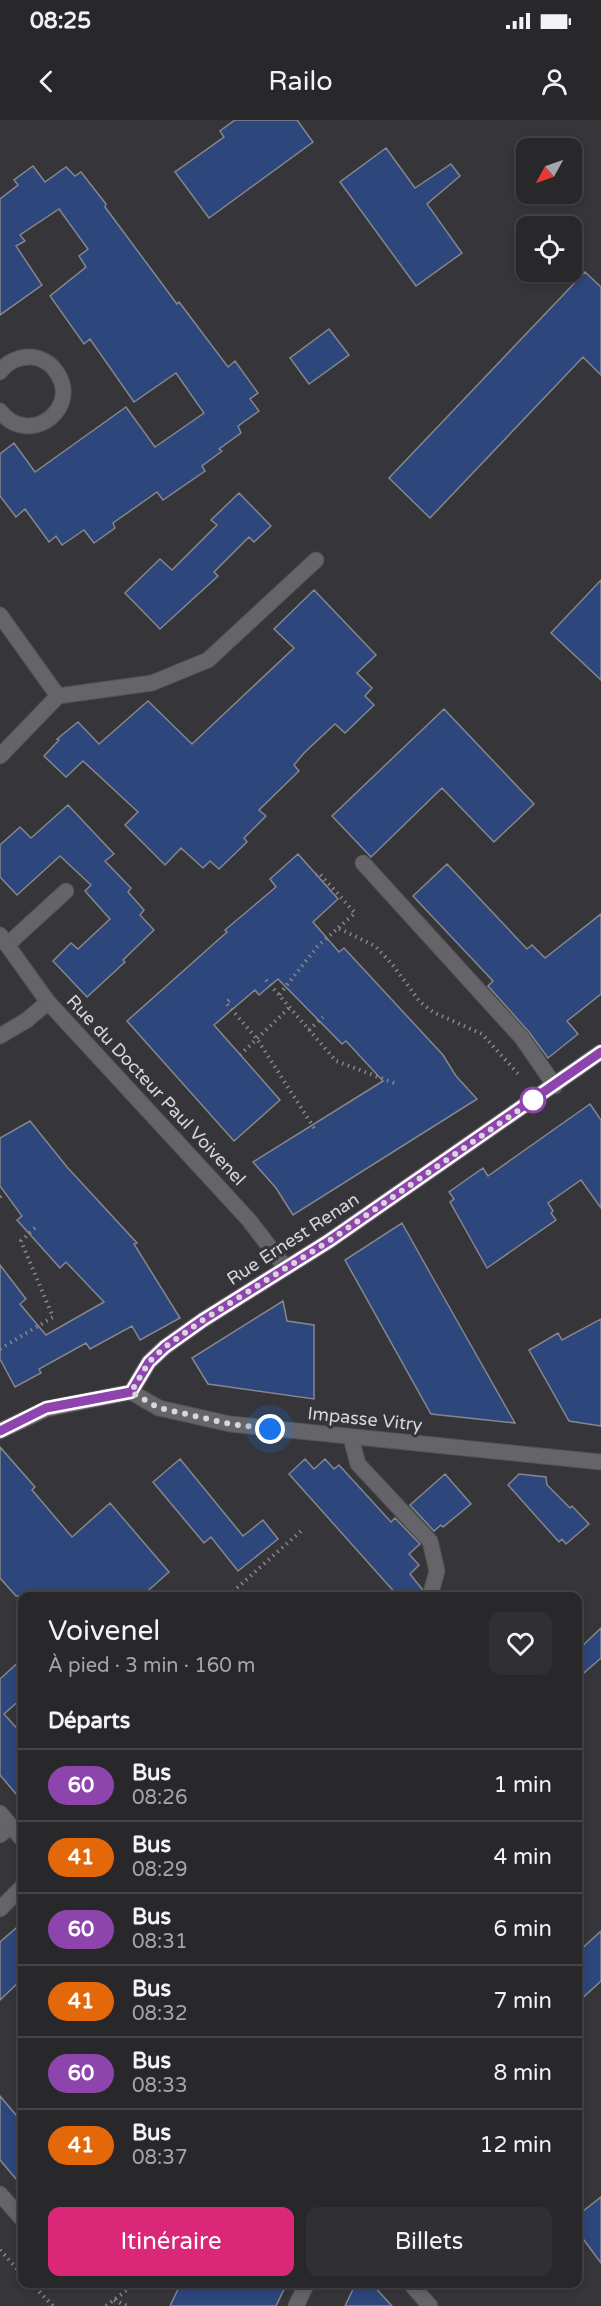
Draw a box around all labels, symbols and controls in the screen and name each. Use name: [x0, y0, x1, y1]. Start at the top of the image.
text: 08:25: [30, 8, 91, 34]
icon: back: [30, 65, 63, 98]
text: Railo: [268, 65, 333, 98]
icon: person: [538, 65, 571, 98]
north arrow: [516, 138, 582, 204]
map controls: [516, 138, 582, 282]
button: locate: [516, 216, 582, 282]
street label: Rue du Docteur Paul Voivenel: [62, 990, 250, 1190]
unlabelled marker: [520, 1087, 546, 1113]
street label: Rue Ernest Renan: [223, 1188, 363, 1290]
street label: Impasse Vitry: [307, 1402, 424, 1436]
your location: [255, 1414, 285, 1444]
button: heart: [489, 1612, 552, 1675]
text: Voivenel: [48, 1614, 160, 1648]
text: À pied · 3 min · 160 m: [48, 1654, 255, 1678]
text: Départs: [48, 1708, 130, 1734]
text: Bus: [132, 1760, 171, 1786]
text: 1 min: [493, 1772, 552, 1798]
text: 60: [68, 1773, 94, 1798]
text: 08:26: [132, 1786, 187, 1810]
text: Bus: [132, 1832, 171, 1858]
text: 4 min: [493, 1844, 552, 1870]
text: 41: [68, 1845, 94, 1870]
text: 08:29: [132, 1858, 187, 1882]
text: Bus: [132, 1904, 171, 1930]
text: 6 min: [493, 1916, 552, 1942]
text: 60: [68, 1917, 94, 1942]
text: 08:31: [132, 1930, 187, 1954]
text: Bus: [132, 1976, 171, 2002]
text: 7 min: [493, 1988, 552, 2014]
text: 41: [68, 1989, 94, 2014]
text: 08:32: [132, 2002, 187, 2026]
text: Bus: [132, 2048, 171, 2074]
text: 8 min: [493, 2060, 552, 2086]
text: 60: [68, 2061, 94, 2086]
text: 08:33: [132, 2074, 187, 2098]
text: Bus: [132, 2120, 171, 2146]
text: 12 min: [480, 2132, 552, 2158]
text: 41: [68, 2133, 94, 2158]
text: 08:37: [132, 2146, 187, 2170]
button: Itinéraire: [48, 2207, 294, 2276]
button: Billets: [306, 2207, 552, 2276]

